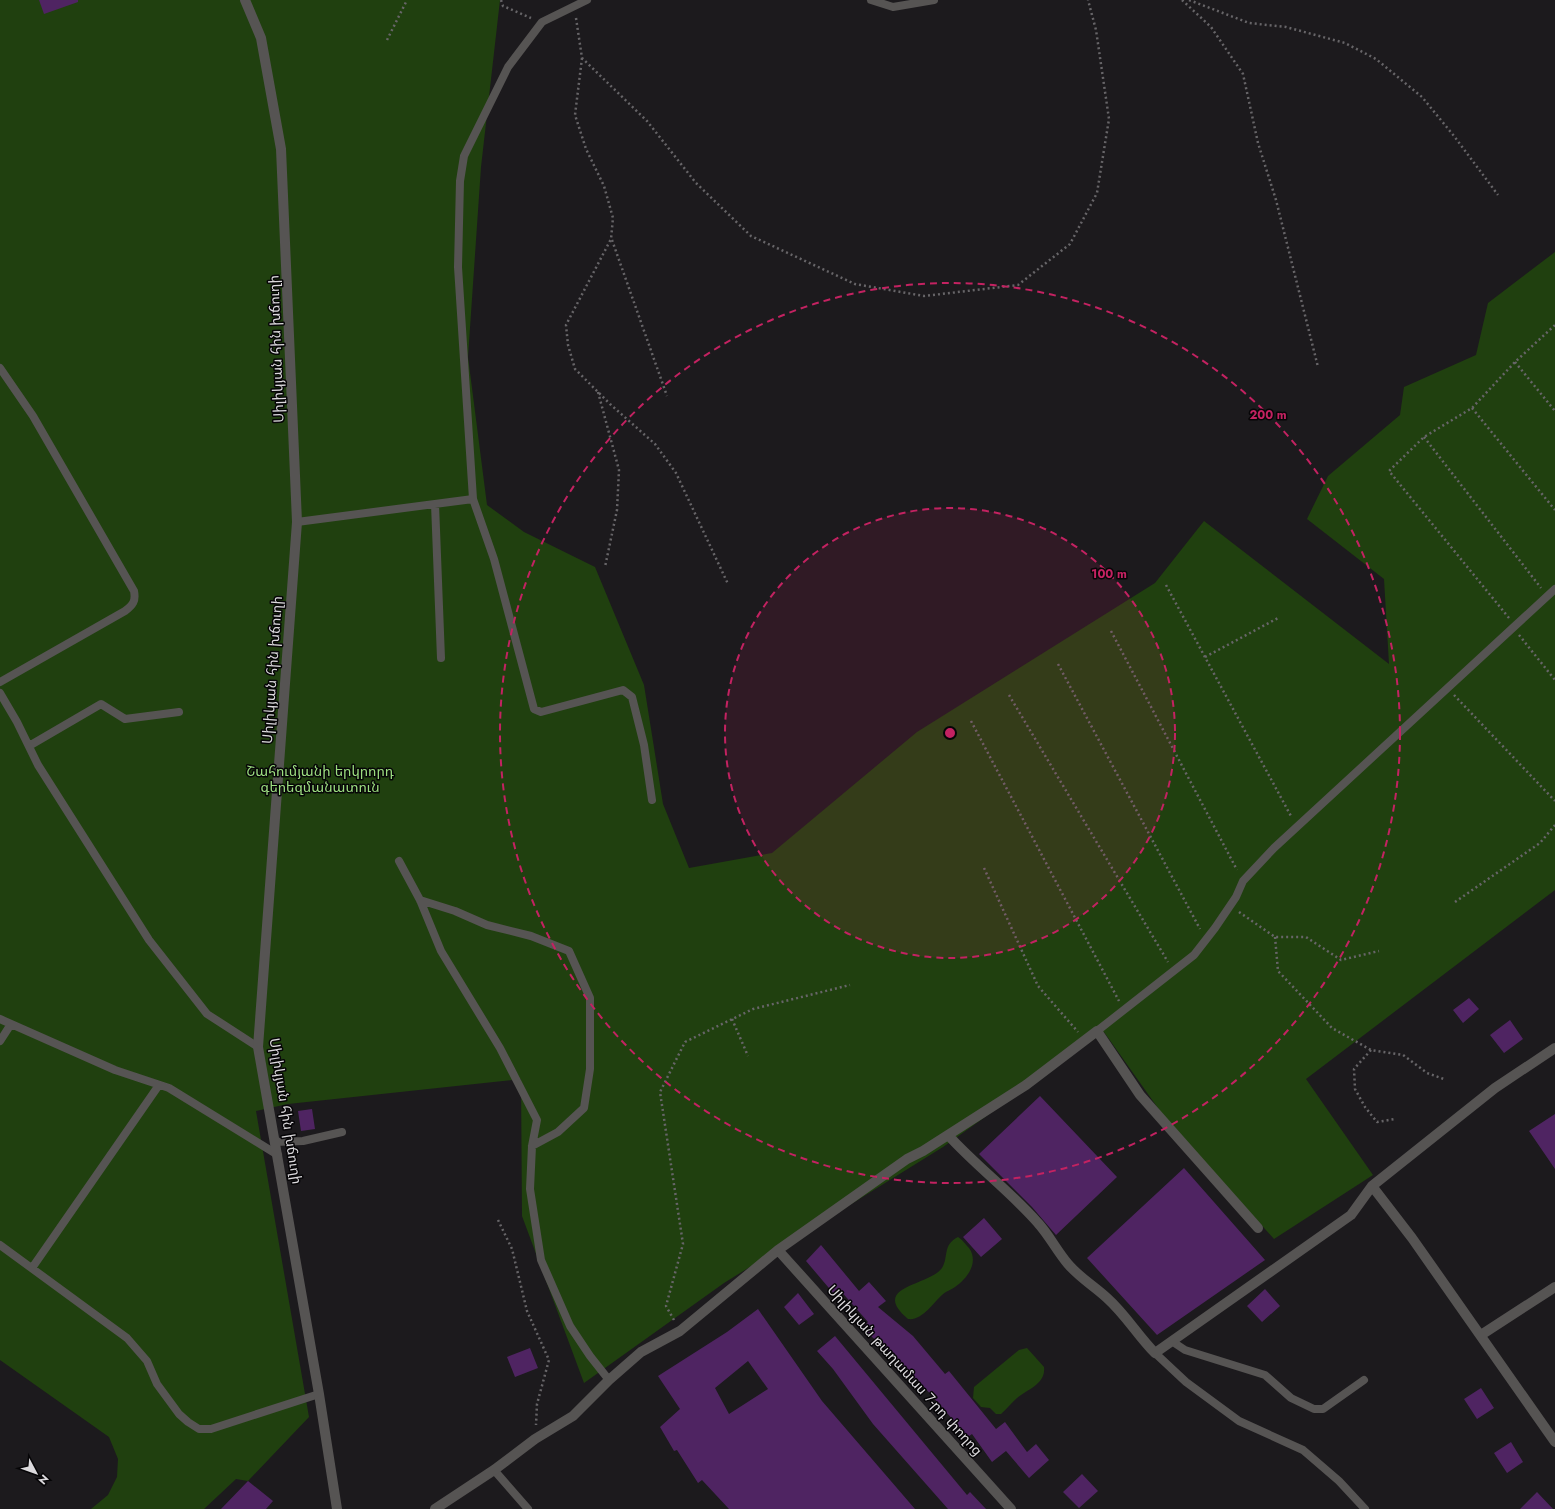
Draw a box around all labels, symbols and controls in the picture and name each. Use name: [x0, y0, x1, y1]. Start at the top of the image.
street label: Սիլիկյան հին խճուղի: [263, 275, 289, 423]
text: 200 m: [1249, 406, 1287, 424]
text: 100 m: [1091, 565, 1127, 583]
street label: Սիլիկյան հին խճուղի: [257, 595, 287, 745]
centre of rings: [943, 726, 957, 740]
park label: Շահումյանի երկրորդ գերեզմանատուն: [246, 761, 394, 797]
street label: Սիլիկյան հին խճուղի: [265, 1036, 307, 1186]
street label: Սիլիկյան թաղամաս 7-րդ փողոց: [823, 1280, 987, 1460]
north arrow: [16, 1453, 56, 1493]
text: N: [35, 1471, 52, 1488]

